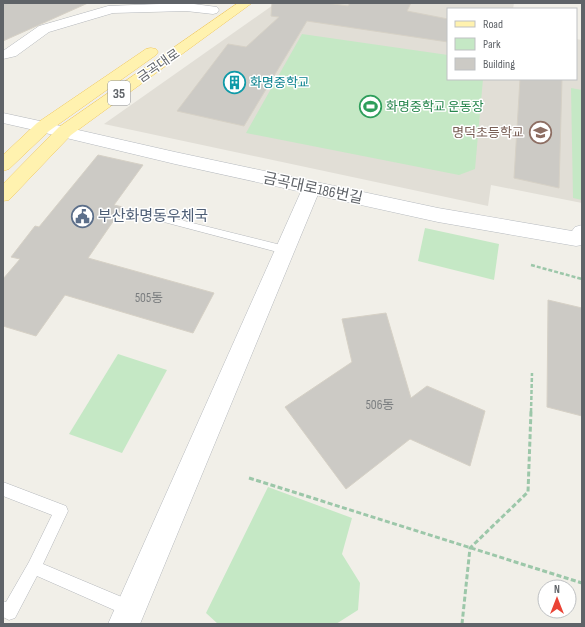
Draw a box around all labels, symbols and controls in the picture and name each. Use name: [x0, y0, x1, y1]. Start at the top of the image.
legend: [447, 8, 577, 80]
text: Road: [483, 17, 503, 32]
text: Park: [483, 37, 501, 52]
street label: 금곡대로: [134, 46, 183, 86]
text: Building: [483, 57, 515, 72]
building icon: 화명중학교: [221, 69, 247, 95]
place label: 화명중학교: [250, 75, 310, 91]
road number: 35: [108, 81, 130, 105]
sports icon: 화명중학교 운동장: [358, 93, 384, 119]
place label: 화명중학교 운동장: [386, 99, 484, 115]
school or university icon: 명덕초등학교: [527, 119, 553, 145]
place label: 명덕초등학교: [452, 125, 524, 141]
street label: 금곡대로186번길: [261, 169, 364, 208]
public building icon: 부산화명동우체국: [70, 203, 96, 229]
place label: 부산화명동우체국: [98, 207, 208, 226]
house number: 505동: [135, 290, 163, 306]
house number: 506동: [366, 397, 394, 413]
north arrow: [537, 579, 577, 619]
text: N: [554, 583, 560, 596]

